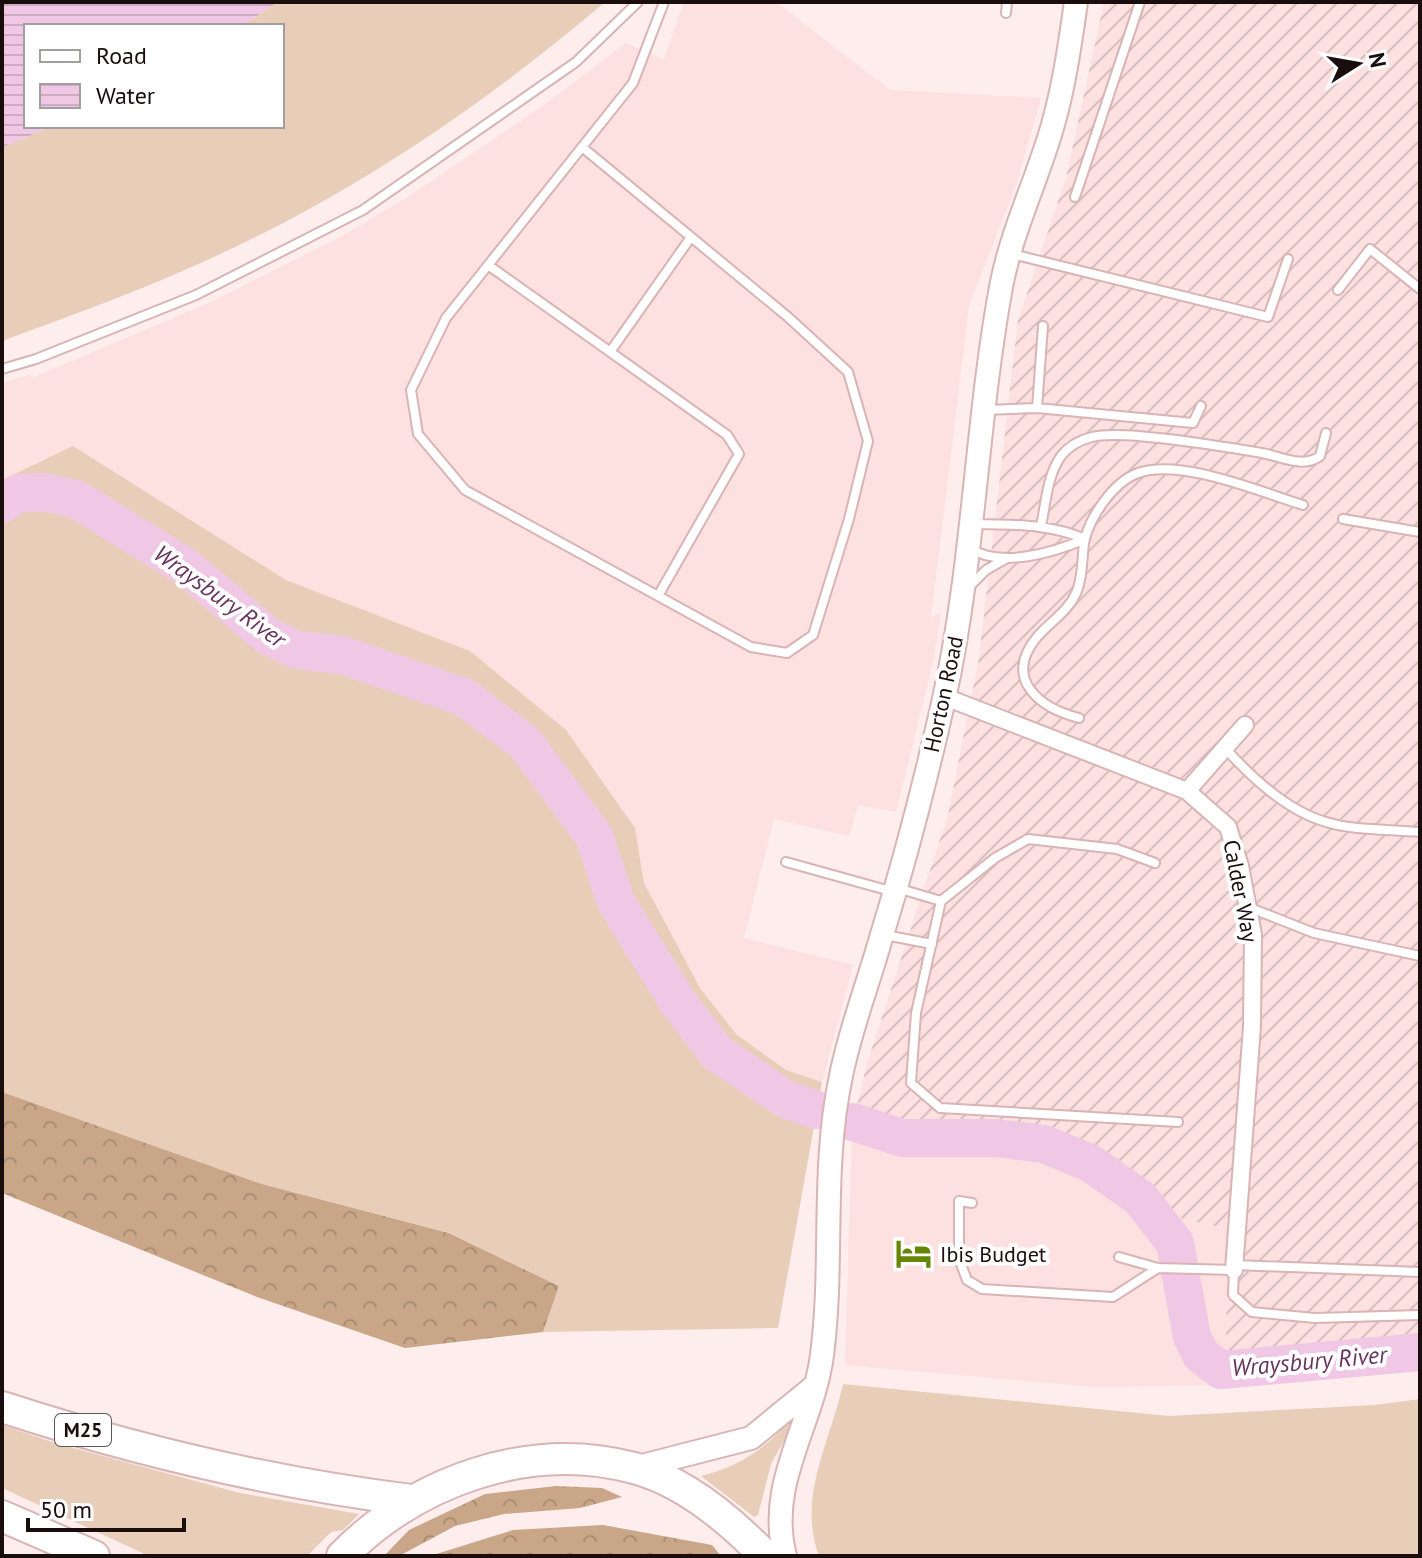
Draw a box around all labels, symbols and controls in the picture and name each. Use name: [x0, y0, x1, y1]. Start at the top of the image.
legend: [24, 24, 284, 128]
north arrow: [1318, 24, 1398, 104]
text: Road: [96, 40, 147, 71]
text: N: [1363, 50, 1393, 70]
text: Water: [96, 80, 155, 111]
water label: Wraysbury River: [148, 538, 294, 656]
street label: Horton Road: [917, 633, 969, 755]
street label: Calder Way: [1217, 837, 1265, 945]
hotel icon: Ibis Budget: [895, 1235, 933, 1273]
place label: Ibis Budget: [940, 1240, 1047, 1268]
water label: Wraysbury River: [1230, 1339, 1390, 1383]
road number: M25: [55, 1414, 111, 1446]
scale bar: [28, 1482, 184, 1532]
text: 50 m: [40, 1494, 92, 1525]

